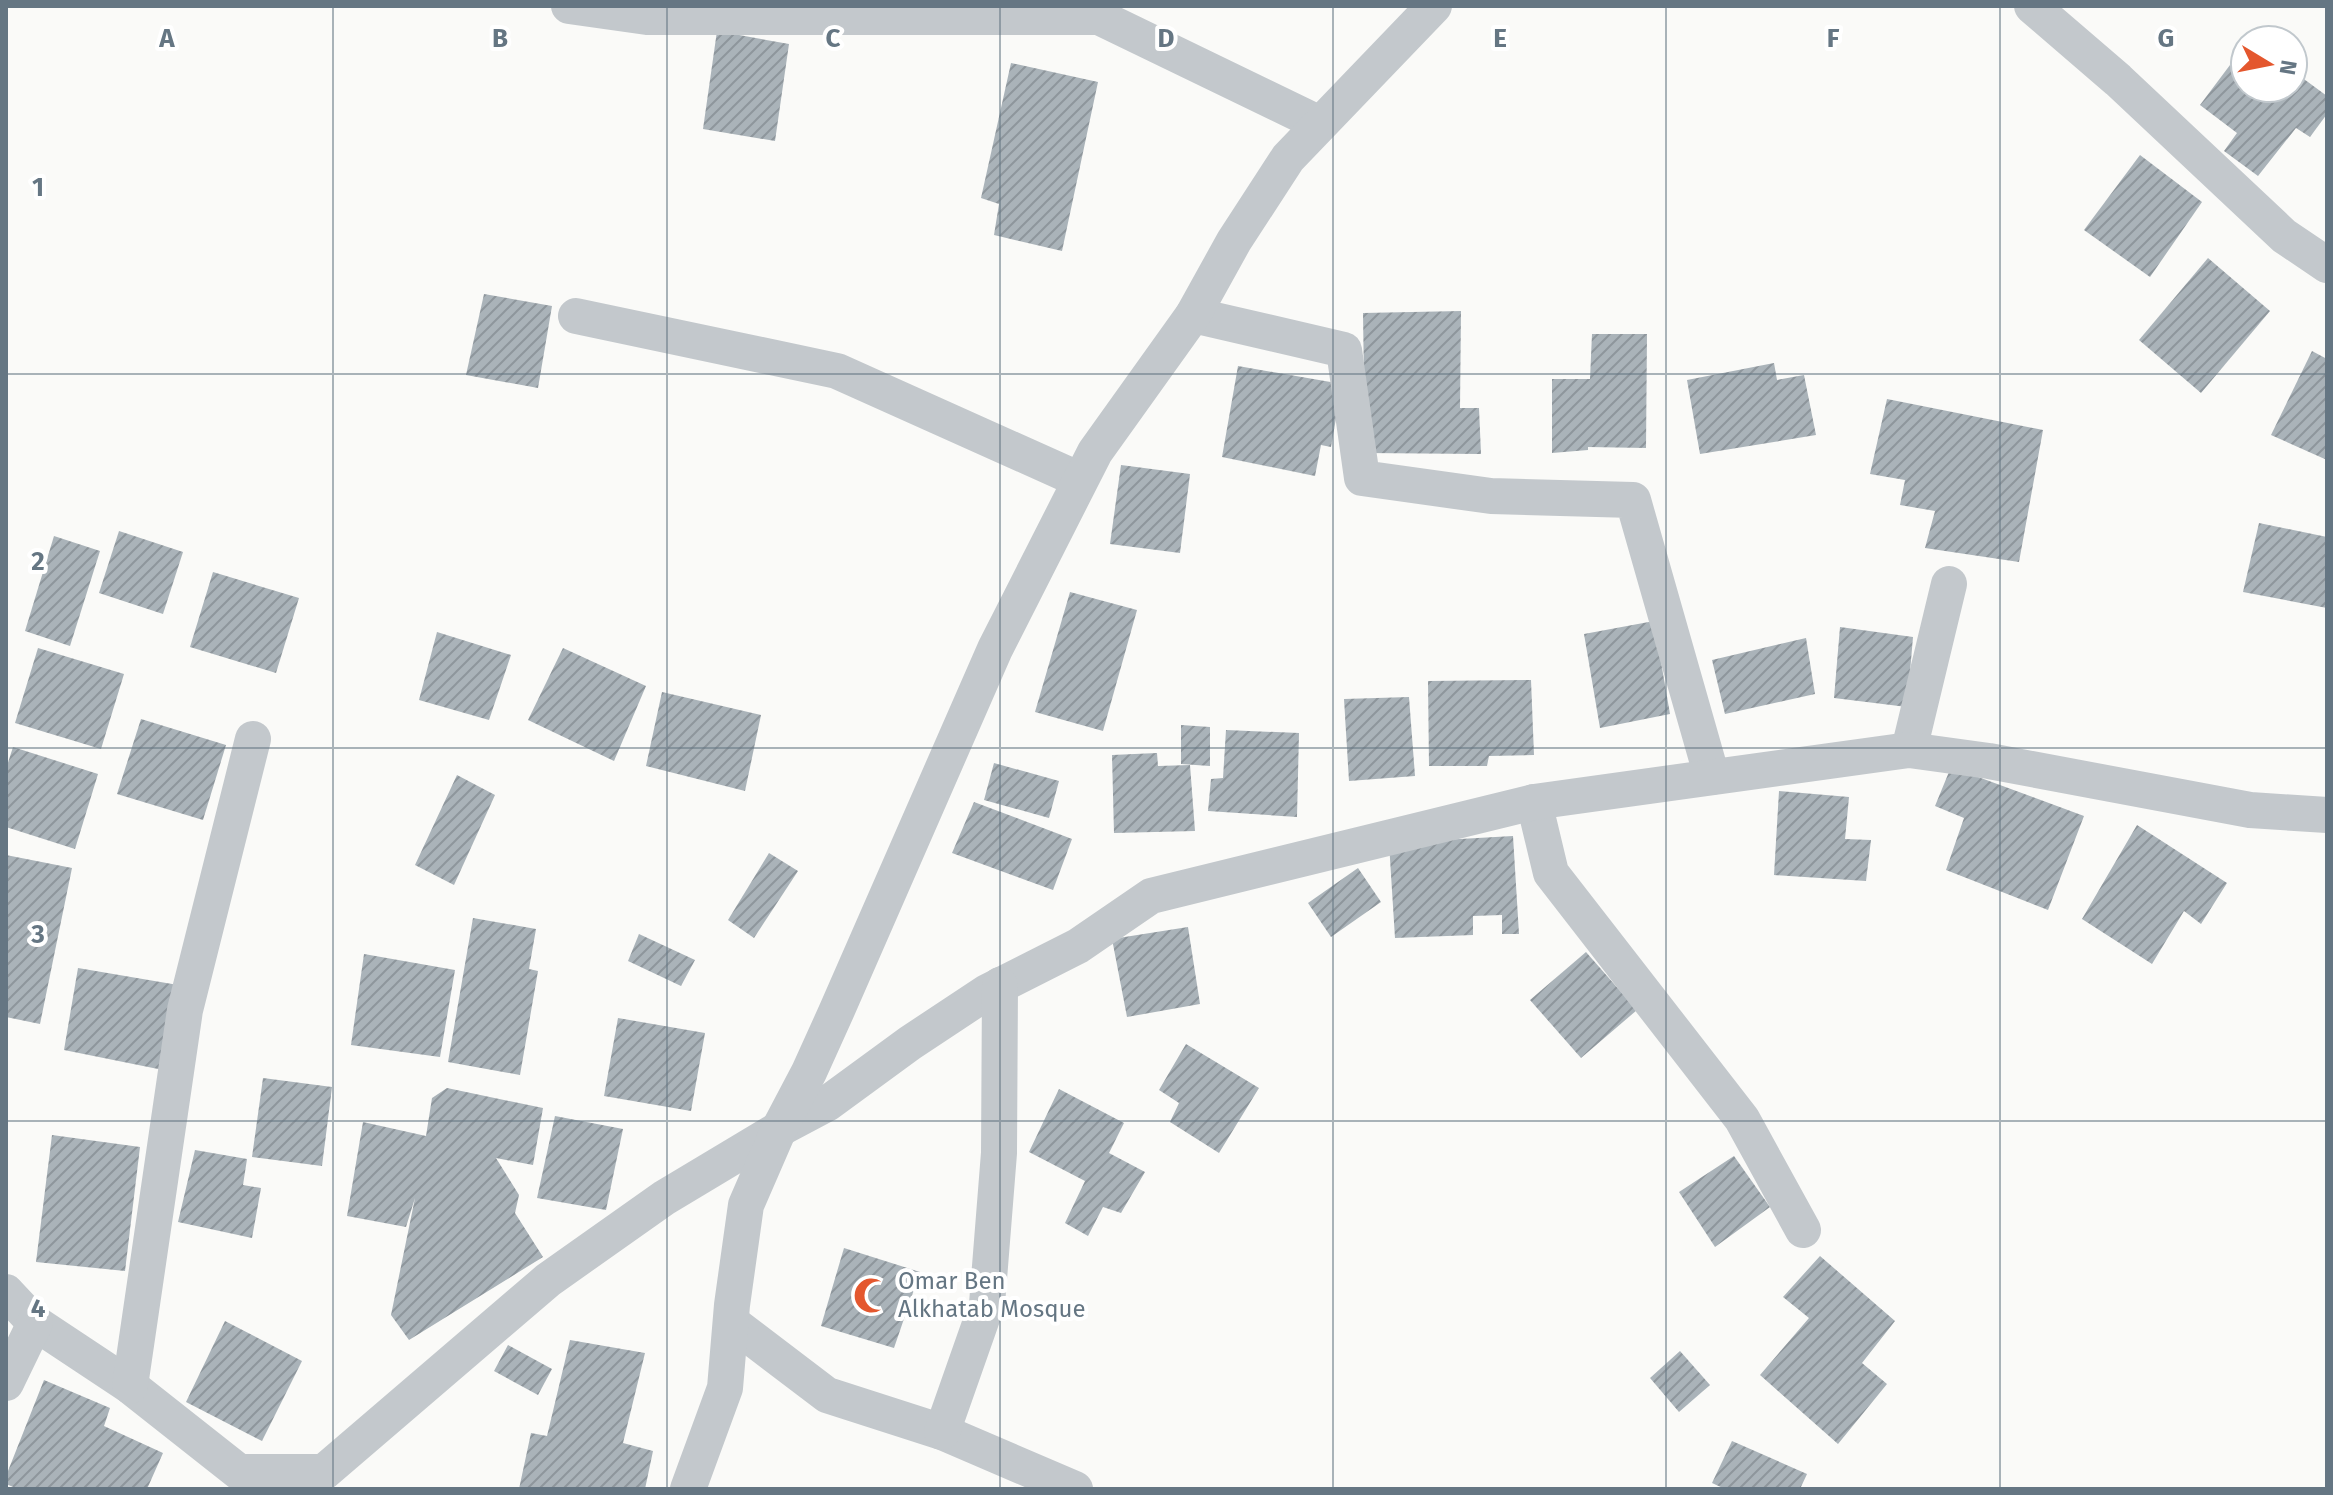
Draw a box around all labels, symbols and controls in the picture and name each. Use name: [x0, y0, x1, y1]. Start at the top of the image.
text: A: [158, 23, 175, 54]
text: B: [492, 23, 508, 54]
text: C: [826, 23, 841, 54]
text: D: [1158, 23, 1175, 54]
text: E: [1493, 23, 1507, 54]
text: F: [1827, 23, 1840, 54]
text: G: [2158, 23, 2174, 54]
north arrow: [2229, 24, 2309, 104]
text: N: [2274, 58, 2303, 77]
text: 1: [32, 172, 44, 203]
text: 2: [31, 546, 45, 577]
text: 3: [30, 919, 45, 950]
place label: Omar Ben Alkhatab Mosque: [898, 1267, 1086, 1323]
mosque icon: Omar Ben Alkhatab Mosque: [853, 1276, 891, 1314]
text: 4: [31, 1293, 46, 1324]

